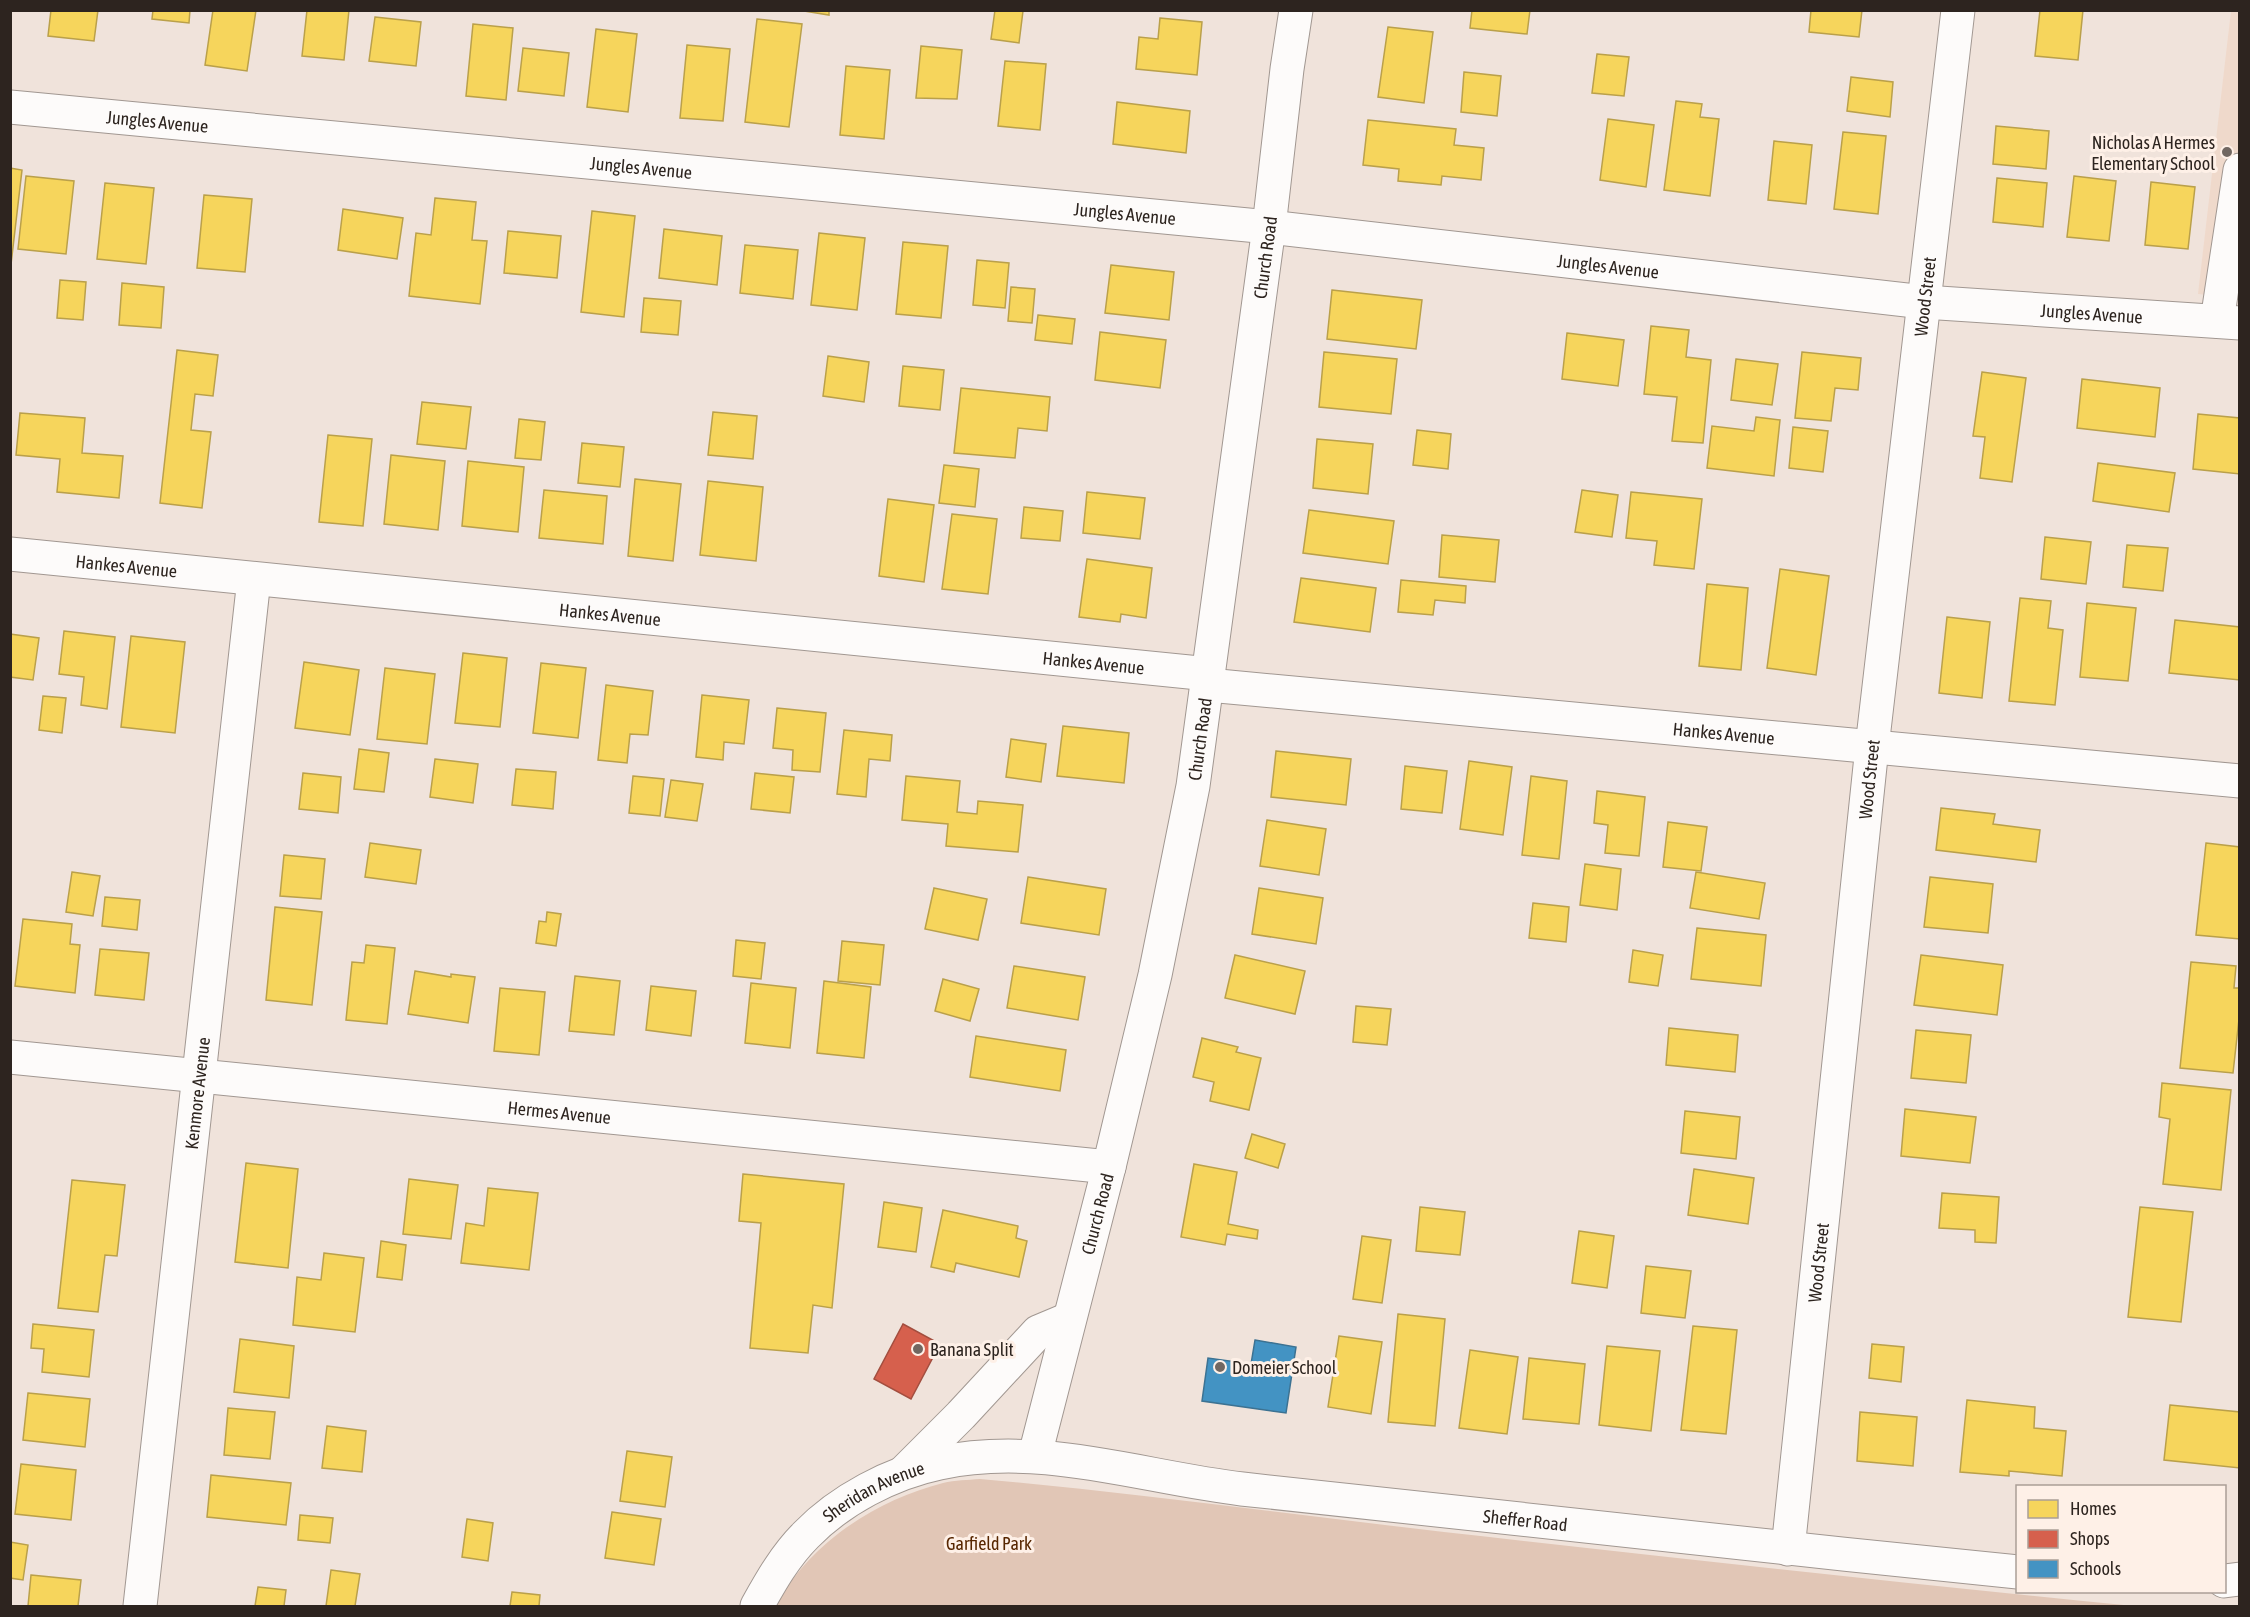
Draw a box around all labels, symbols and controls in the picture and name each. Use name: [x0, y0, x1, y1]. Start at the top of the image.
street label: Jungles Avenue: [105, 106, 209, 136]
place label: Nicholas A Hermes Elementary School: [2091, 132, 2215, 174]
marker: Nicholas A Hermes Elementary School: [2220, 145, 2234, 159]
street label: Jungles Avenue: [589, 152, 693, 182]
street label: Jungles Avenue: [1073, 198, 1177, 229]
street label: Church Road: [1249, 215, 1281, 300]
street label: Jungles Avenue: [1556, 250, 1660, 282]
street label: Wood Street: [1910, 255, 1940, 337]
street label: Jungles Avenue: [2040, 299, 2143, 327]
street label: Hankes Avenue: [75, 550, 178, 581]
street label: Hankes Avenue: [558, 599, 662, 630]
street label: Hankes Avenue: [1042, 647, 1145, 678]
street label: Church Road: [1183, 696, 1215, 782]
street label: Hankes Avenue: [1672, 718, 1776, 748]
street label: Wood Street: [1854, 738, 1883, 820]
street label: Kenmore Avenue: [180, 1036, 214, 1150]
street label: Hermes Avenue: [507, 1096, 612, 1128]
street label: Church Road: [1076, 1171, 1117, 1257]
street label: Wood Street: [1803, 1222, 1833, 1303]
place label: Banana Split: [930, 1339, 1014, 1360]
marker: Banana Split: [911, 1342, 925, 1356]
place label: Domeier School: [1232, 1357, 1337, 1378]
marker: Domeier School: [1213, 1360, 1227, 1374]
street label: Sheridan Avenue: [818, 1457, 927, 1526]
legend: [2016, 1485, 2226, 1593]
text: Homes: [2070, 1498, 2116, 1519]
street label: Sheffer Road: [1482, 1505, 1569, 1535]
text: Shops: [2070, 1528, 2110, 1549]
park label: Garfield Park: [946, 1533, 1032, 1554]
text: Schools: [2070, 1558, 2121, 1579]

